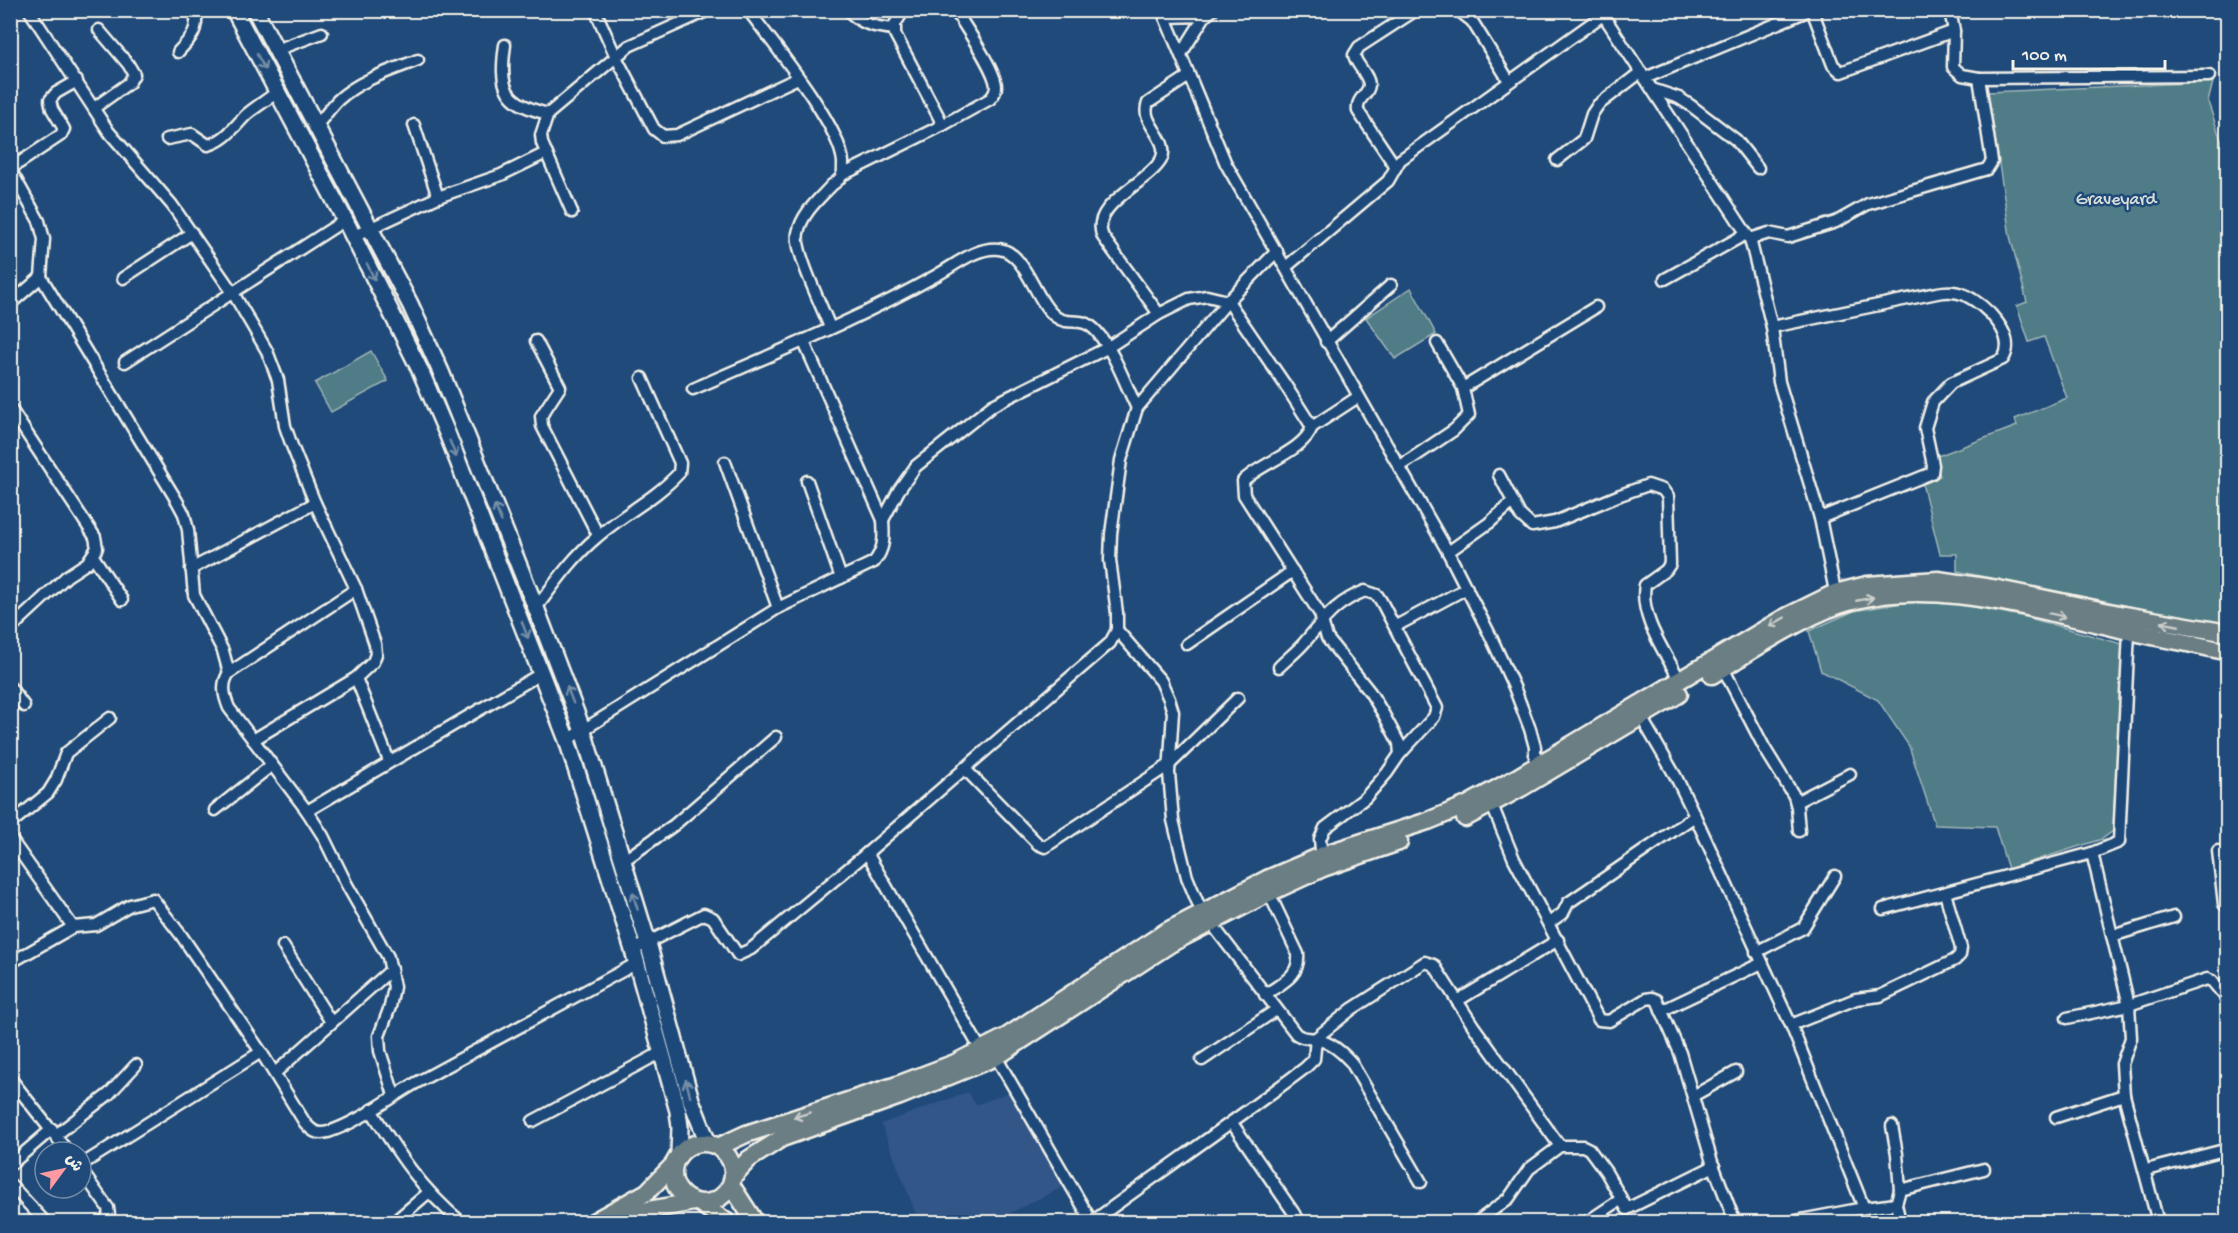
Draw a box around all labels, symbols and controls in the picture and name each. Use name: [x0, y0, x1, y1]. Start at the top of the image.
scale bar: [2013, 33, 2164, 71]
text: 100 m: [2021, 46, 2067, 67]
one-way arrow: [255, 53, 267, 70]
park label: Graveyard: [2076, 190, 2158, 211]
one-way arrow: [366, 263, 378, 281]
one-way arrow: [448, 439, 459, 458]
one-way arrow: [492, 505, 503, 523]
one-way arrow: [1855, 593, 1874, 604]
one-way arrow: [2047, 609, 2066, 621]
one-way arrow: [1769, 616, 1786, 628]
one-way arrow: [2160, 618, 2180, 629]
one-way arrow: [521, 620, 532, 639]
one-way arrow: [563, 686, 574, 705]
one-way arrow: [629, 892, 640, 911]
one-way arrow: [682, 1079, 693, 1098]
one-way arrow: [793, 1110, 812, 1121]
north arrow: [33, 1140, 93, 1200]
text: ش: [60, 1151, 85, 1176]

